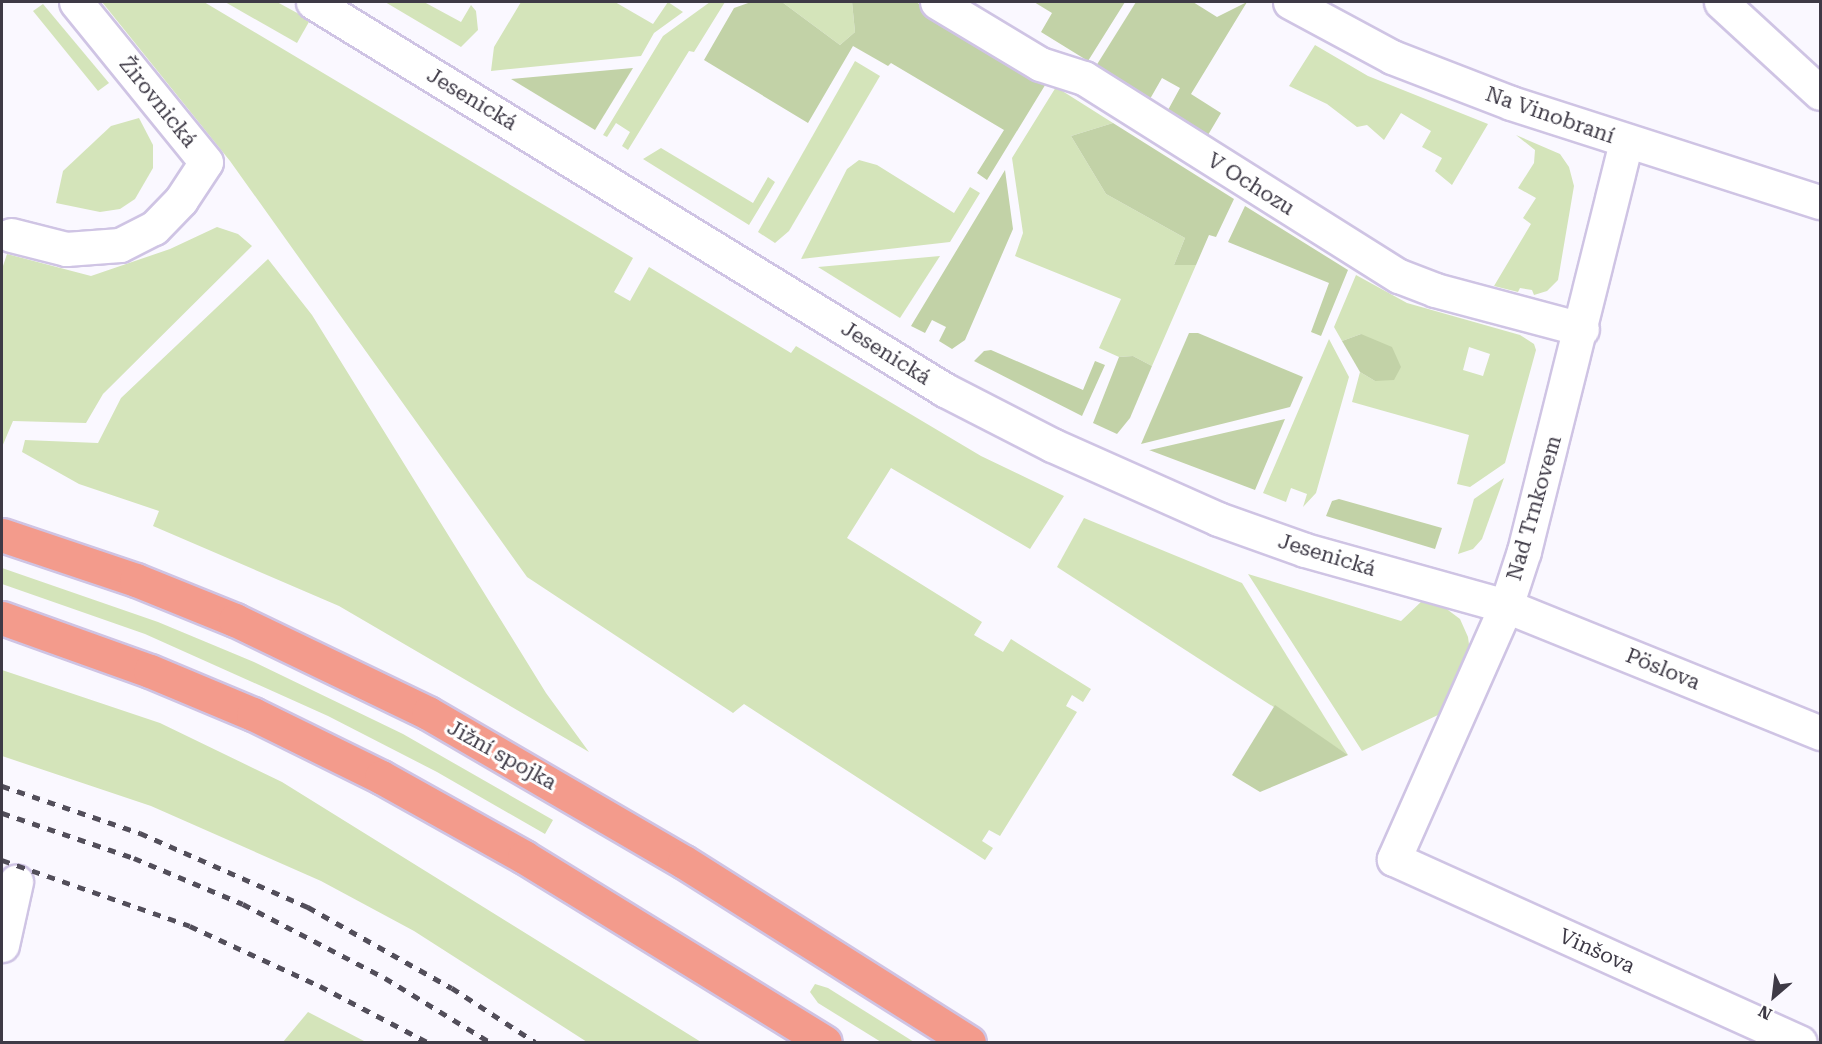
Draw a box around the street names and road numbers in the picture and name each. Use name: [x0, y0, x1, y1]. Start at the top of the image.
street label: Žirovnická: [114, 52, 202, 152]
street label: Jesenická: [422, 62, 522, 136]
street label: Na Vinobraní: [1482, 81, 1618, 149]
street label: V Ochozu: [1203, 147, 1299, 221]
street label: Jesenická: [837, 316, 935, 390]
street label: Nad Trnkovem: [1501, 433, 1567, 583]
street label: Jesenická: [1275, 528, 1379, 582]
street label: Pöslova: [1622, 643, 1704, 695]
street label: Jižní spojka: [443, 715, 561, 795]
street label: Vinšova: [1555, 923, 1639, 979]

